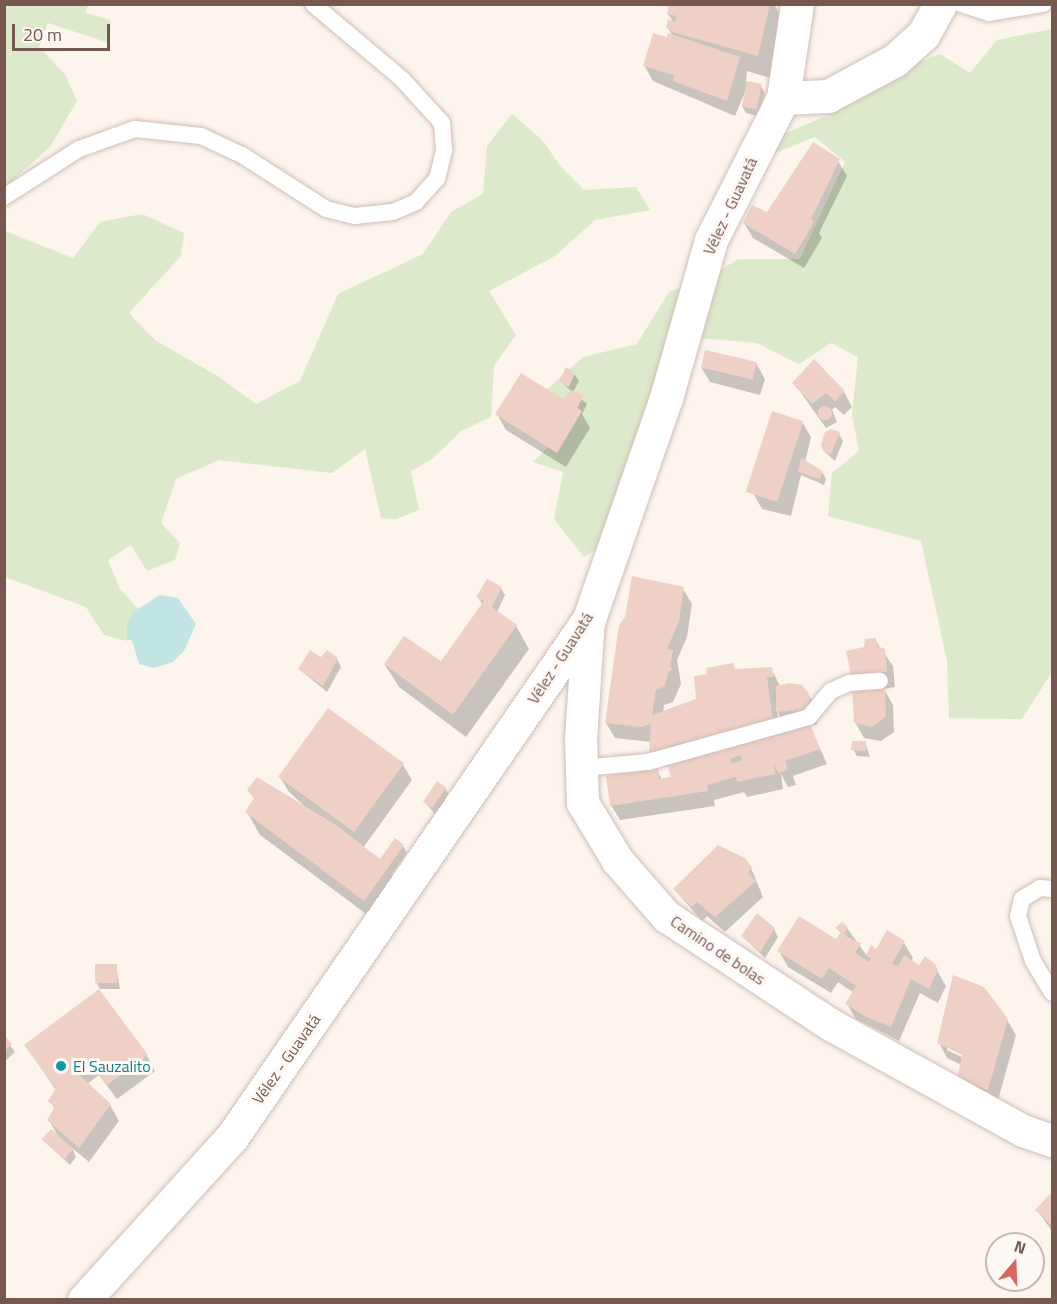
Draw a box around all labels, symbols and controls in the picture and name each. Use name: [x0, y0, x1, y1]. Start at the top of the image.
scale bar: [15, 12, 112, 50]
text: 20 m: [23, 21, 62, 48]
street label: Vélez - Guavatá: [699, 154, 761, 258]
street label: Vélez - Guavatá: [523, 609, 597, 707]
street label: Camino de bolas: [667, 911, 769, 989]
street label: Vélez - Guavatá: [248, 1010, 324, 1108]
place label: El Sauzalito: [73, 1056, 151, 1076]
marker: El Sauzalito: [54, 1059, 68, 1073]
north arrow: [985, 1232, 1045, 1292]
text: N: [1011, 1234, 1029, 1260]

